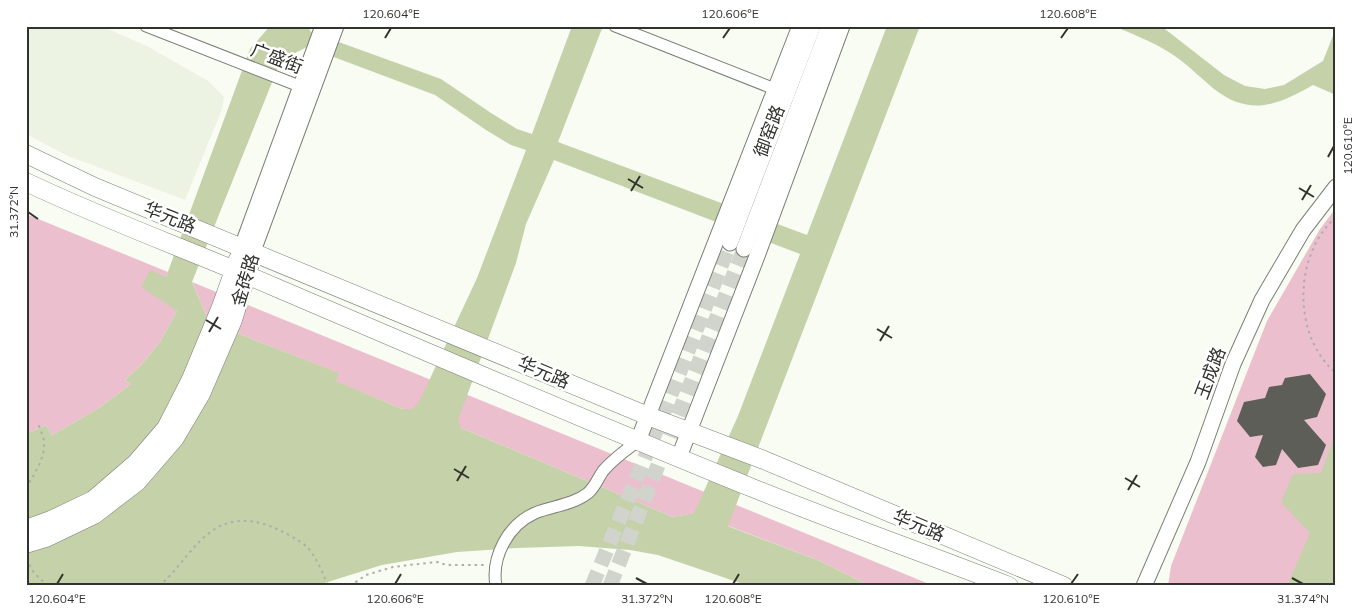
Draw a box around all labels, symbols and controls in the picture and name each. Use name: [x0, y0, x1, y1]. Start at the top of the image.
text: 120.604°E: [362, 6, 420, 21]
text: 120.606°E: [701, 6, 759, 21]
text: 120.608°E: [1039, 6, 1097, 21]
street label: 广盛街: [248, 38, 306, 78]
street label: 御窑路: [749, 102, 789, 160]
text: 120.610°E: [1340, 117, 1355, 175]
text: 31.372°N: [6, 186, 21, 238]
street label: 华元路: [141, 196, 199, 238]
street label: 金砖路: [226, 251, 264, 309]
street label: 玉成路: [1190, 344, 1230, 402]
street label: 华元路: [515, 351, 573, 393]
street label: 华元路: [890, 504, 948, 546]
text: 120.604°E: [28, 591, 86, 606]
text: 120.606°E: [366, 591, 424, 606]
text: 31.372°N: [621, 591, 673, 606]
text: 120.608°E: [704, 591, 762, 606]
text: 120.610°E: [1042, 591, 1100, 606]
text: 31.374°N: [1277, 591, 1329, 606]

